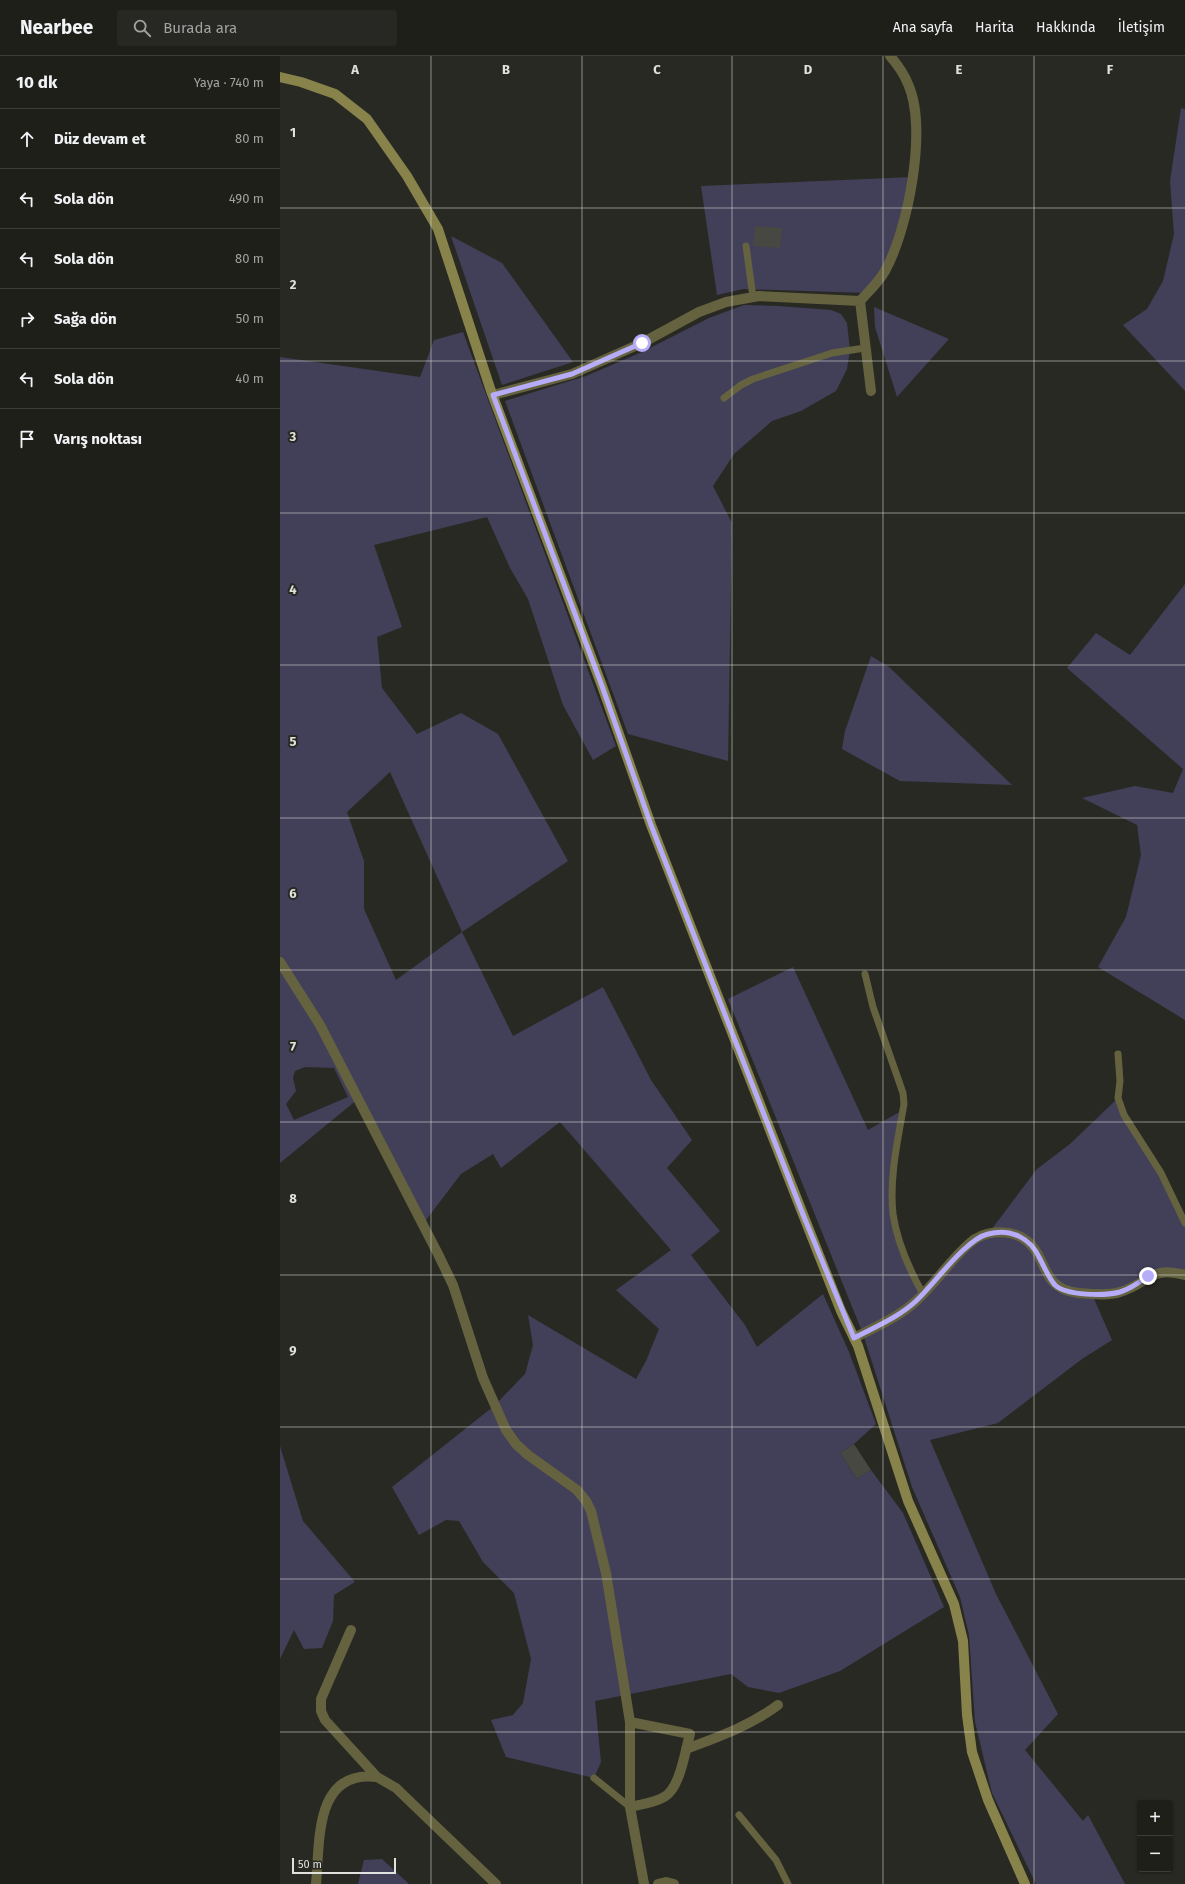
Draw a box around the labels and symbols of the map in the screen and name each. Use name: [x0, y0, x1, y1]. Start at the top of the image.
text: A: [350, 62, 359, 77]
text: B: [502, 62, 510, 77]
text: C: [653, 62, 661, 77]
text: D: [804, 62, 813, 77]
text: E: [956, 62, 963, 77]
text: F: [1107, 62, 1114, 77]
text: 1: [290, 125, 296, 140]
text: 2: [290, 277, 297, 292]
route start: [633, 334, 651, 352]
text: 3: [289, 429, 297, 444]
text: 4: [289, 582, 297, 597]
text: 5: [290, 734, 297, 749]
text: 6: [289, 886, 297, 901]
text: 7: [290, 1039, 296, 1054]
text: 8: [289, 1191, 297, 1206]
route end: [1139, 1267, 1157, 1285]
text: 9: [289, 1343, 297, 1358]
scale bar: [292, 1856, 396, 1875]

